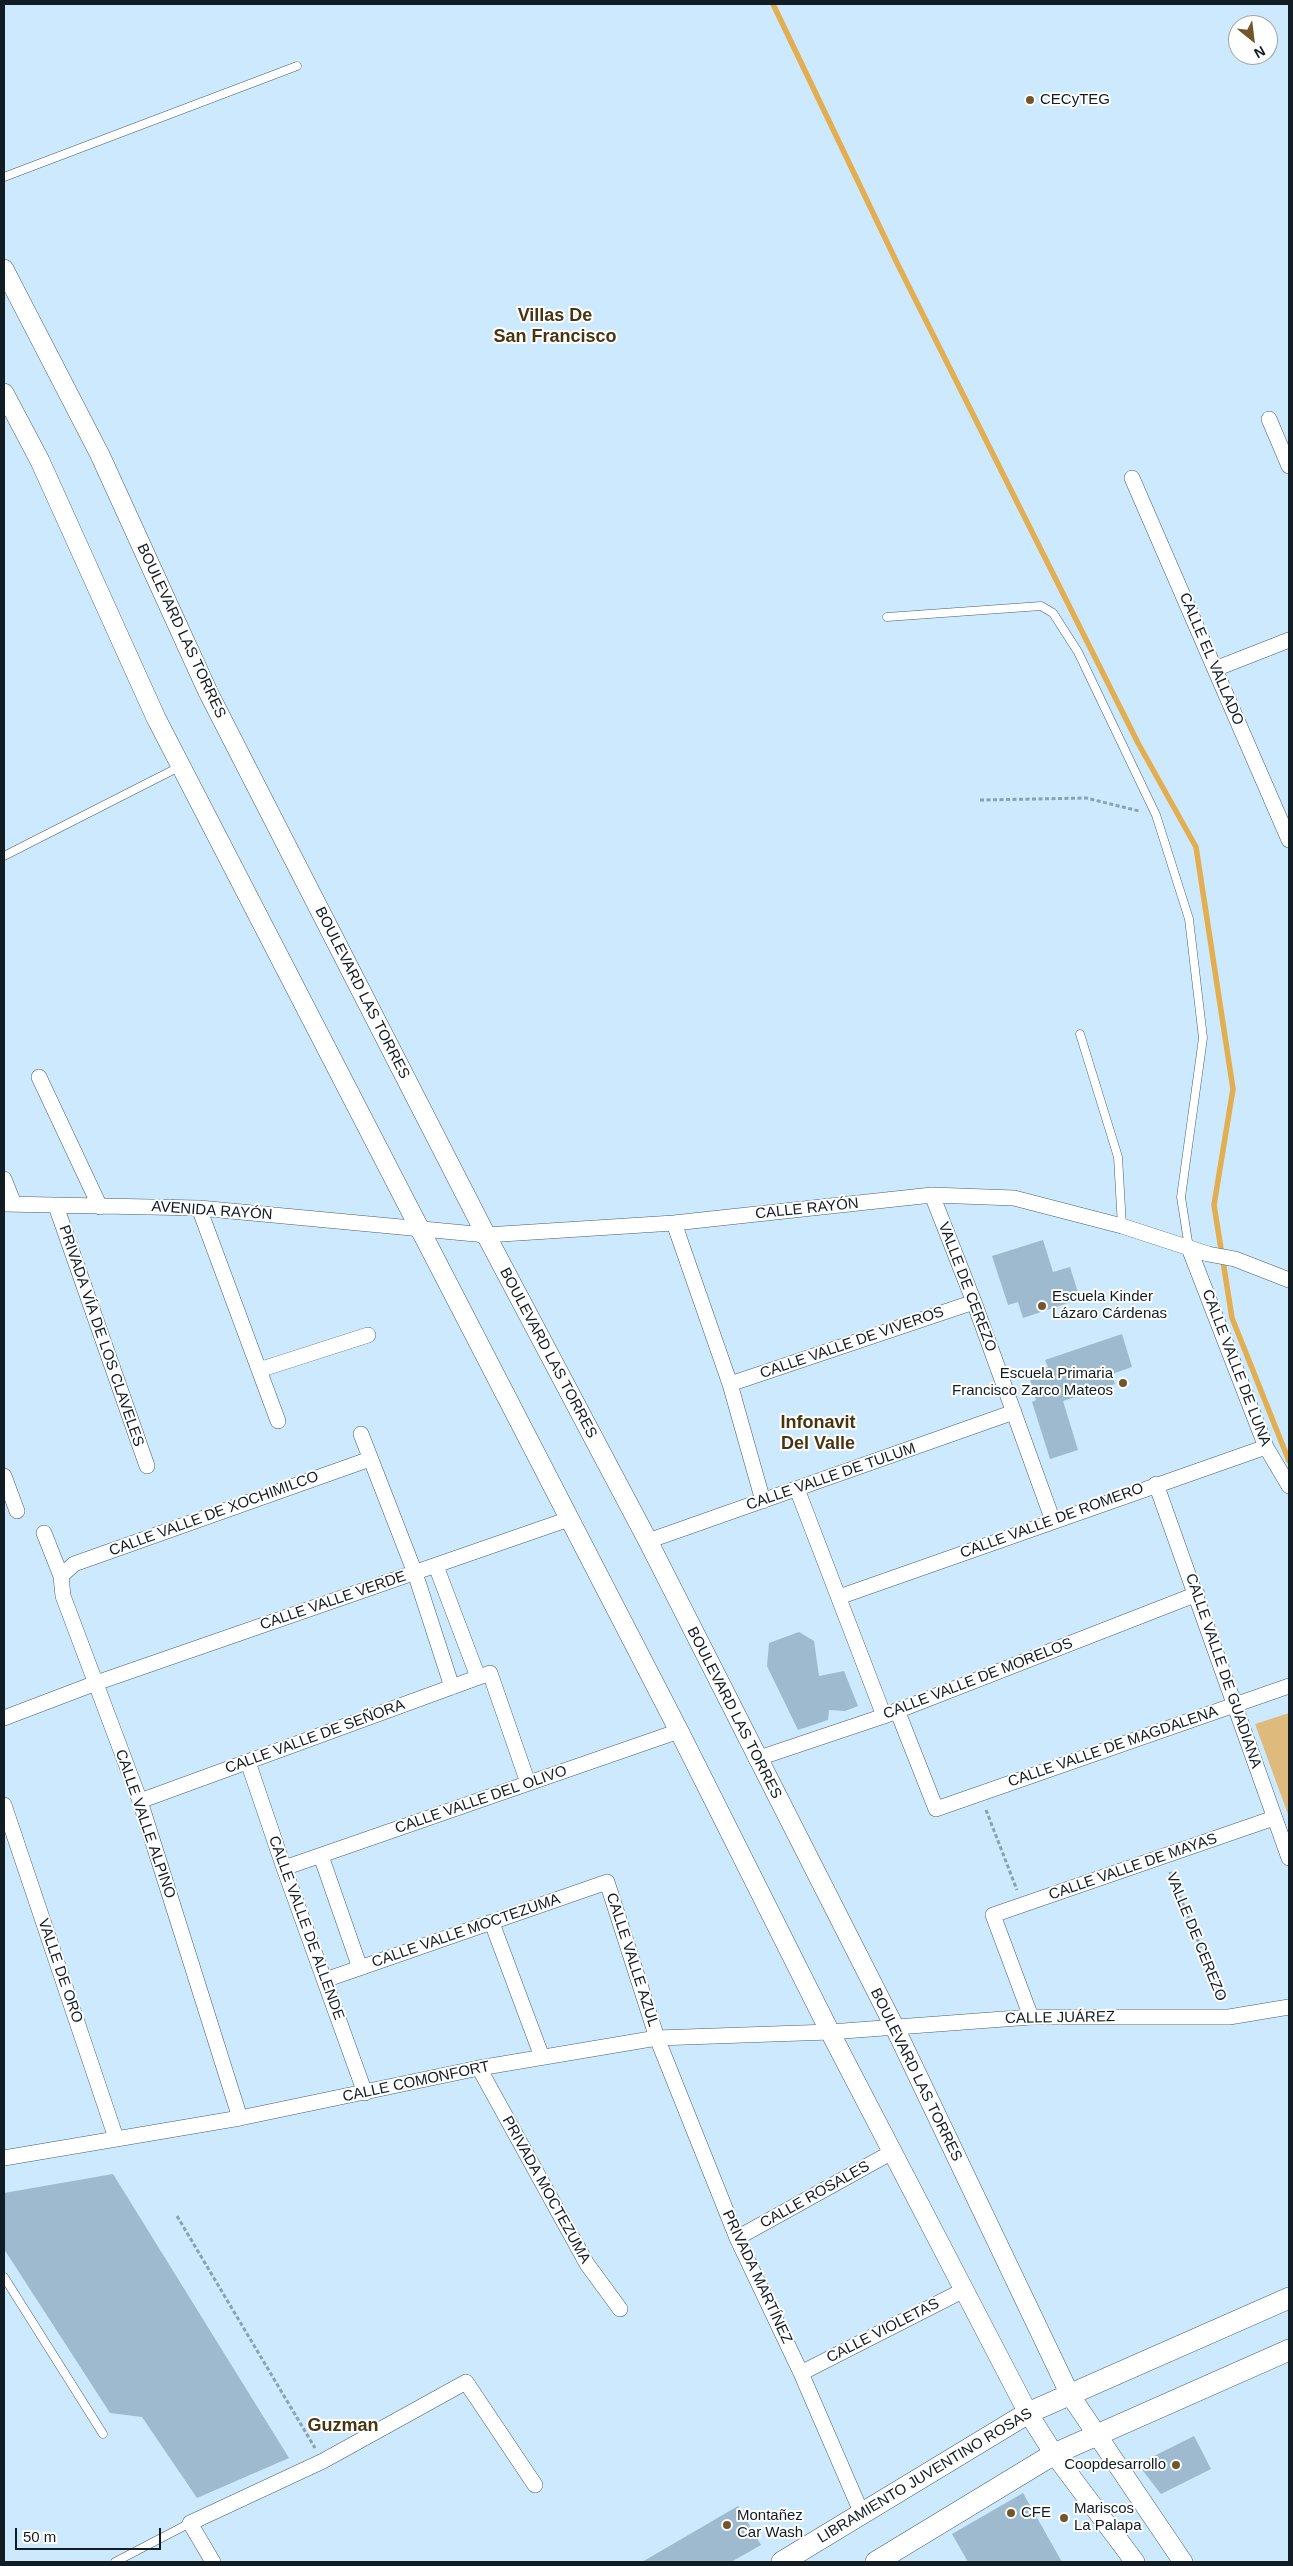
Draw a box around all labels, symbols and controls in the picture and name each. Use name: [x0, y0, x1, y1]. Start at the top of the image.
north arrow: [1228, 15, 1278, 65]
text: N: [1251, 43, 1268, 62]
place label: CECyTEG: [1040, 91, 1110, 109]
marker: CECyTEG: [1024, 94, 1036, 106]
district label: Villas De San Francisco: [493, 305, 617, 348]
street label: BOULEVARD LAS TORRES: [133, 541, 229, 721]
street label: CALLE EL VALLADO: [1175, 590, 1247, 728]
street label: BOULEVARD LAS TORRES: [311, 904, 413, 1082]
street label: CALLE RAYÓN: [754, 1195, 860, 1223]
street label: AVENIDA RAYÓN: [151, 1198, 273, 1224]
street label: VALLE DE CEREZO: [934, 1220, 1000, 1354]
street label: PRIVADA VÍA DE LOS CLAVELES: [55, 1223, 147, 1449]
street label: BOULEVARD LAS TORRES: [495, 1265, 601, 1441]
street label: CALLE VALLE DE LUNA: [1198, 1287, 1274, 1449]
place label: Escuela Kinder Lázaro Cárdenas: [1052, 1288, 1167, 1323]
marker: Escuela Kinder Lázaro Cárdenas: [1036, 1300, 1048, 1312]
street label: CALLE VALLE DE VIVEROS: [758, 1303, 946, 1383]
place label: Escuela Primaria Francisco Zarco Mateos: [952, 1365, 1113, 1400]
marker: Escuela Primaria Francisco Zarco Mateos: [1117, 1377, 1129, 1389]
district label: Infonavit Del Valle: [781, 1412, 855, 1455]
street label: CALLE VALLE DE TULUM: [744, 1439, 918, 1515]
street label: CALLE VALLE DE XOCHIMILCO: [107, 1468, 321, 1560]
street label: CALLE VALLE DE ROMERO: [958, 1479, 1146, 1563]
street label: CALLE VALLE VERDE: [258, 1568, 408, 1634]
street label: CALLE VALLE DE GUADIANA: [1181, 1571, 1265, 1771]
street label: BOULEVARD LAS TORRES: [683, 1624, 785, 1802]
street label: CALLE VALLE DE MORELOS: [881, 1634, 1075, 1724]
street label: CALLE VALLE DE SEÑORA: [223, 1696, 407, 1778]
street label: CALLE VALLE DE MAGDALENA: [1006, 1703, 1220, 1791]
street label: CALLE VALLE ALPINO: [111, 1747, 179, 1901]
street label: CALLE VALLE DEL OLIVO: [393, 1762, 569, 1838]
street label: CALLE VALLE DE MAYAS: [1047, 1830, 1219, 1904]
street label: CALLE VALLE DE ALLENDE: [264, 1833, 348, 2023]
street label: VALLE DE CEREZO: [1162, 1870, 1230, 2004]
street label: CALLE VALLE MOCTEZUMA: [369, 1890, 563, 1972]
street label: CALLE VALLE AZUL: [602, 1891, 662, 2029]
street label: VALLE DE ORO: [34, 1917, 86, 2025]
street label: BOULEVARD LAS TORRES: [866, 1986, 966, 2164]
street label: CALLE JUÁREZ: [1005, 2008, 1115, 2028]
street label: CALLE COMONFORT: [341, 2058, 491, 2106]
street label: PRIVADA MOCTEZUMA: [498, 2113, 594, 2267]
street label: CALLE ROSALES: [757, 2157, 873, 2233]
street label: PRIVADA MARTÍNEZ: [718, 2207, 796, 2347]
street label: CALLE VIOLETAS: [824, 2295, 942, 2367]
street label: LIBRAMIENTO JUVENTINO ROSAS: [814, 2405, 1036, 2547]
district label: Guzman: [307, 2415, 379, 2437]
place label: Coopdesarrollo: [1064, 2456, 1166, 2474]
marker: Coopdesarrollo: [1170, 2459, 1182, 2471]
place label: Mariscos La Palapa: [1074, 2500, 1142, 2535]
place label: CFE: [1021, 2504, 1051, 2522]
place label: Montañez Car Wash: [737, 2507, 803, 2542]
marker: CFE: [1005, 2507, 1017, 2519]
marker: Mariscos La Palapa: [1058, 2512, 1070, 2524]
scale bar: [18, 2518, 164, 2550]
marker: Montañez Car Wash: [721, 2519, 733, 2531]
text: 50 m: [23, 2528, 56, 2545]

